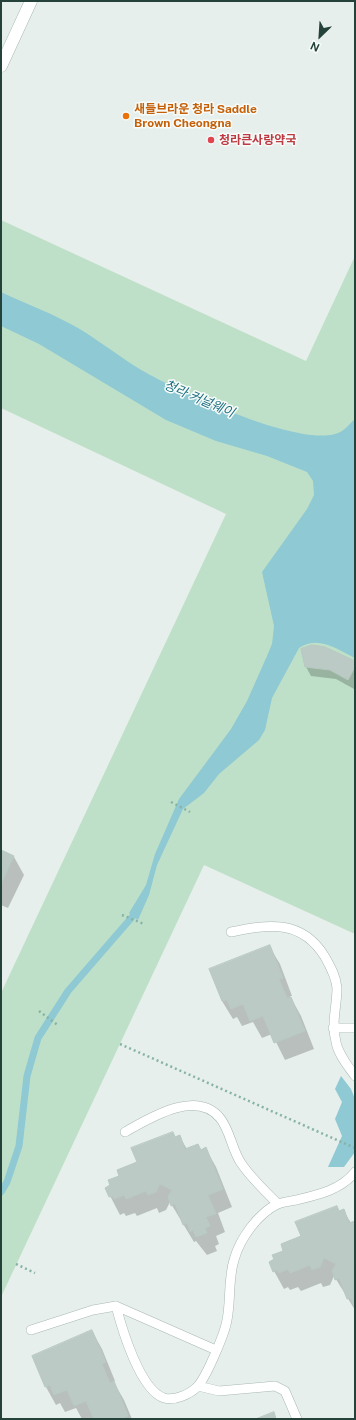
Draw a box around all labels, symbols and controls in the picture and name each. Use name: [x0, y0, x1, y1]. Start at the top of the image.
north arrow: [300, 16, 340, 56]
text: N: [308, 40, 321, 54]
place label: 새들브라운 청라 Saddle Brown Cheongna: [134, 102, 257, 130]
marker: 새들브라운 청라 Saddle Brown Cheongna: [121, 111, 131, 121]
place label: 청라큰사랑약국: [219, 133, 296, 147]
marker: 청라큰사랑약국: [206, 135, 216, 145]
water label: 청라 커널웨이: [161, 377, 237, 421]

